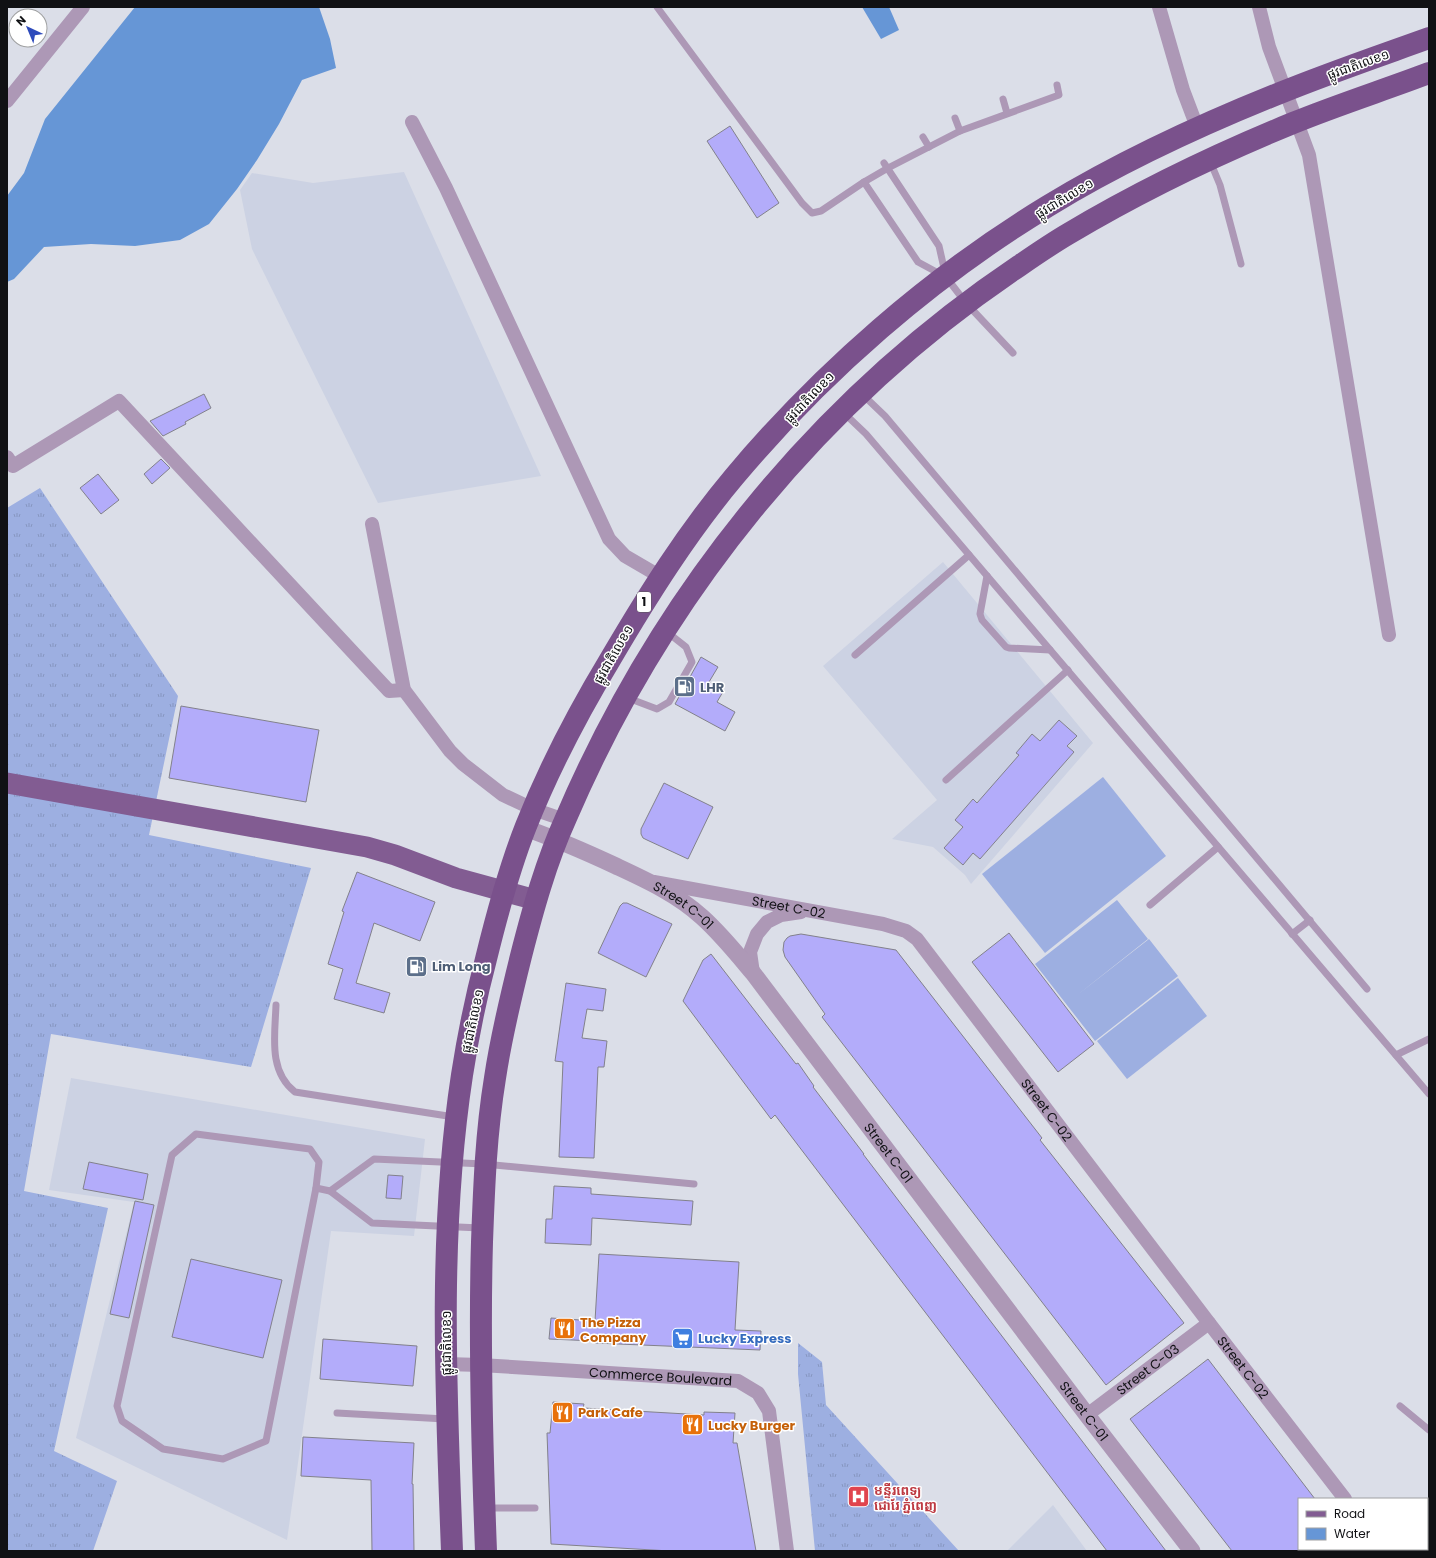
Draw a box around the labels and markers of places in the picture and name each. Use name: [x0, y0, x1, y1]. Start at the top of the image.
fuel station icon: LHR: [671, 674, 697, 700]
place label: LHR: [700, 678, 724, 697]
fuel station icon: Lim Long: [404, 953, 430, 979]
place label: Lim Long: [432, 957, 491, 976]
place label: The Pizza Company: [580, 1313, 647, 1347]
restaurant icon: The Pizza Company: [552, 1316, 578, 1342]
supermarket icon: Lucky Express: [670, 1325, 696, 1351]
place label: Lucky Express: [698, 1329, 791, 1348]
restaurant icon: Park Cafe: [549, 1399, 575, 1425]
place label: Park Cafe: [578, 1403, 643, 1422]
restaurant icon: Lucky Burger: [680, 1412, 706, 1438]
place label: Lucky Burger: [708, 1416, 796, 1435]
place label: មន្ទីរពេទ្យ ជោរែ ភ្នំពេញ: [874, 1481, 937, 1515]
hospital icon: មន្ទីរពេទ្យ ជោរែ ភ្នំពេញ: [846, 1484, 872, 1510]

